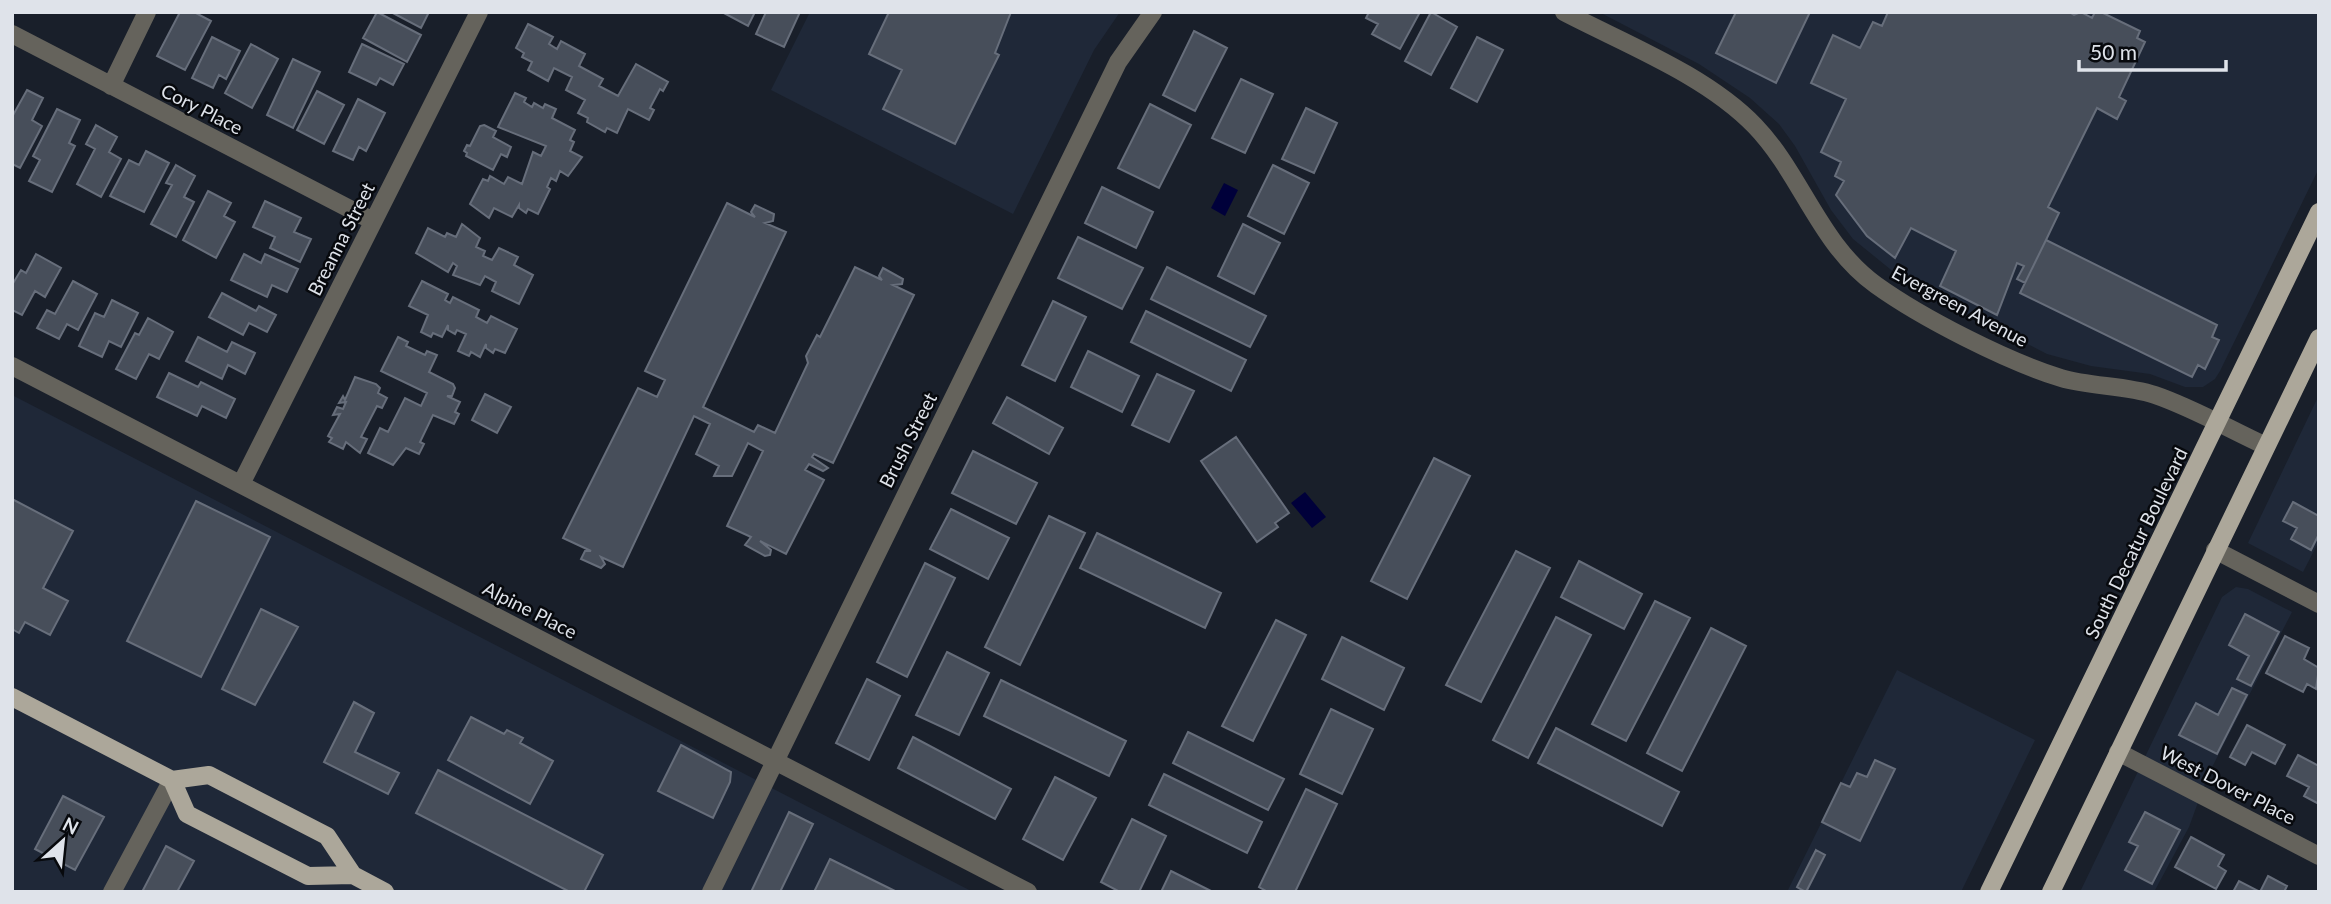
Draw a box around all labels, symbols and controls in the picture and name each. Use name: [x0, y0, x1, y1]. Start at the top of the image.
scale bar: [2079, 28, 2226, 72]
text: 50 m: [2090, 39, 2137, 64]
street label: Cory Place: [158, 78, 247, 139]
street label: Breanna Street: [302, 178, 379, 299]
street label: Evergreen Avenue: [1888, 260, 2032, 351]
street label: Brush Street: [874, 388, 941, 491]
street label: South Decatur Boulevard: [2079, 444, 2192, 642]
street label: Alpine Place: [479, 576, 581, 643]
street label: West Dover Place: [2157, 741, 2300, 829]
north arrow: [28, 806, 98, 876]
text: N: [59, 812, 83, 839]

